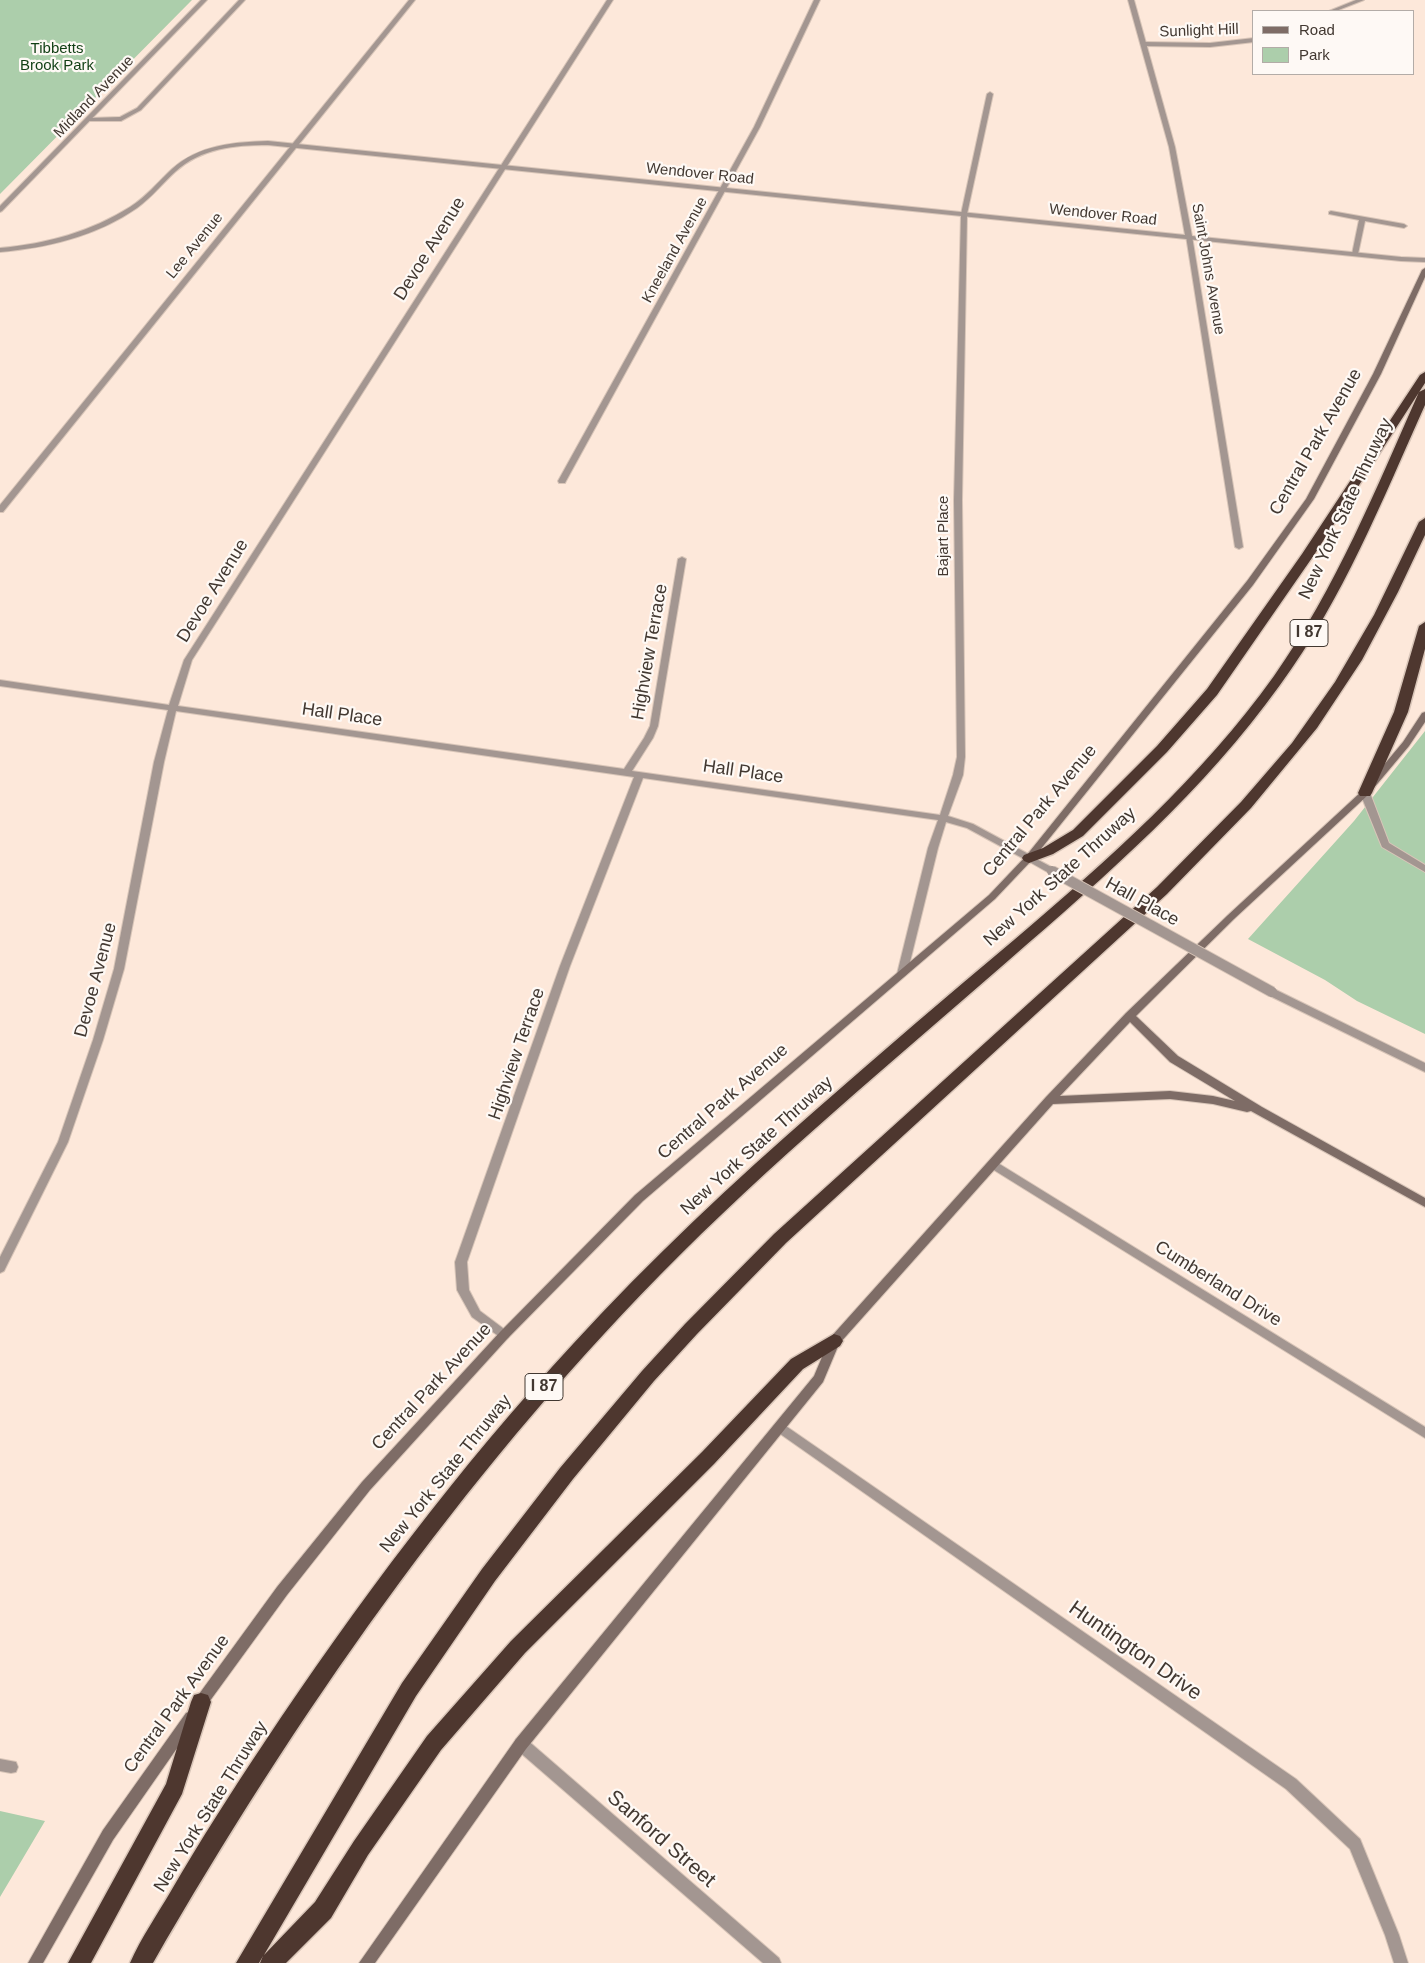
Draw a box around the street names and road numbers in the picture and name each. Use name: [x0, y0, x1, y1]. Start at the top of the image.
street label: Sunlight Hill: [1159, 21, 1239, 41]
street label: Midland Avenue: [50, 52, 138, 142]
street label: Wendover Road: [645, 159, 755, 189]
street label: Devoe Avenue: [390, 193, 470, 305]
street label: Kneeland Avenue: [638, 194, 712, 306]
street label: Wendover Road: [1048, 200, 1158, 230]
street label: Saint Johns Avenue: [1188, 202, 1228, 336]
street label: Lee Avenue: [163, 209, 227, 283]
street label: Central Park Avenue: [1265, 365, 1367, 519]
street label: New York State Thruway: [1294, 415, 1398, 603]
street label: Bajart Place: [935, 496, 953, 576]
street label: Devoe Avenue: [173, 535, 253, 647]
street label: Highview Terrace: [627, 582, 673, 722]
road number: I 87: [1290, 620, 1328, 646]
street label: Hall Place: [300, 699, 384, 731]
street label: Central Park Avenue: [978, 741, 1102, 881]
street label: Hall Place: [701, 756, 785, 788]
street label: New York State Thruway: [979, 803, 1141, 951]
street label: Hall Place: [1101, 873, 1183, 931]
street label: Devoe Avenue: [70, 920, 122, 1040]
street label: Highview Terrace: [484, 985, 550, 1123]
street label: Central Park Avenue: [653, 1039, 793, 1165]
street label: New York State Thruway: [676, 1072, 838, 1220]
street label: Cumberland Drive: [1151, 1236, 1285, 1332]
street label: Central Park Avenue: [368, 1319, 496, 1455]
road number: I 87: [525, 1374, 563, 1400]
street label: New York State Thruway: [375, 1390, 517, 1558]
street label: Huntington Drive: [1064, 1596, 1206, 1706]
street label: Central Park Avenue: [120, 1631, 234, 1777]
street label: New York State Thruway: [150, 1718, 272, 1896]
street label: Sanford Street: [602, 1785, 720, 1893]

